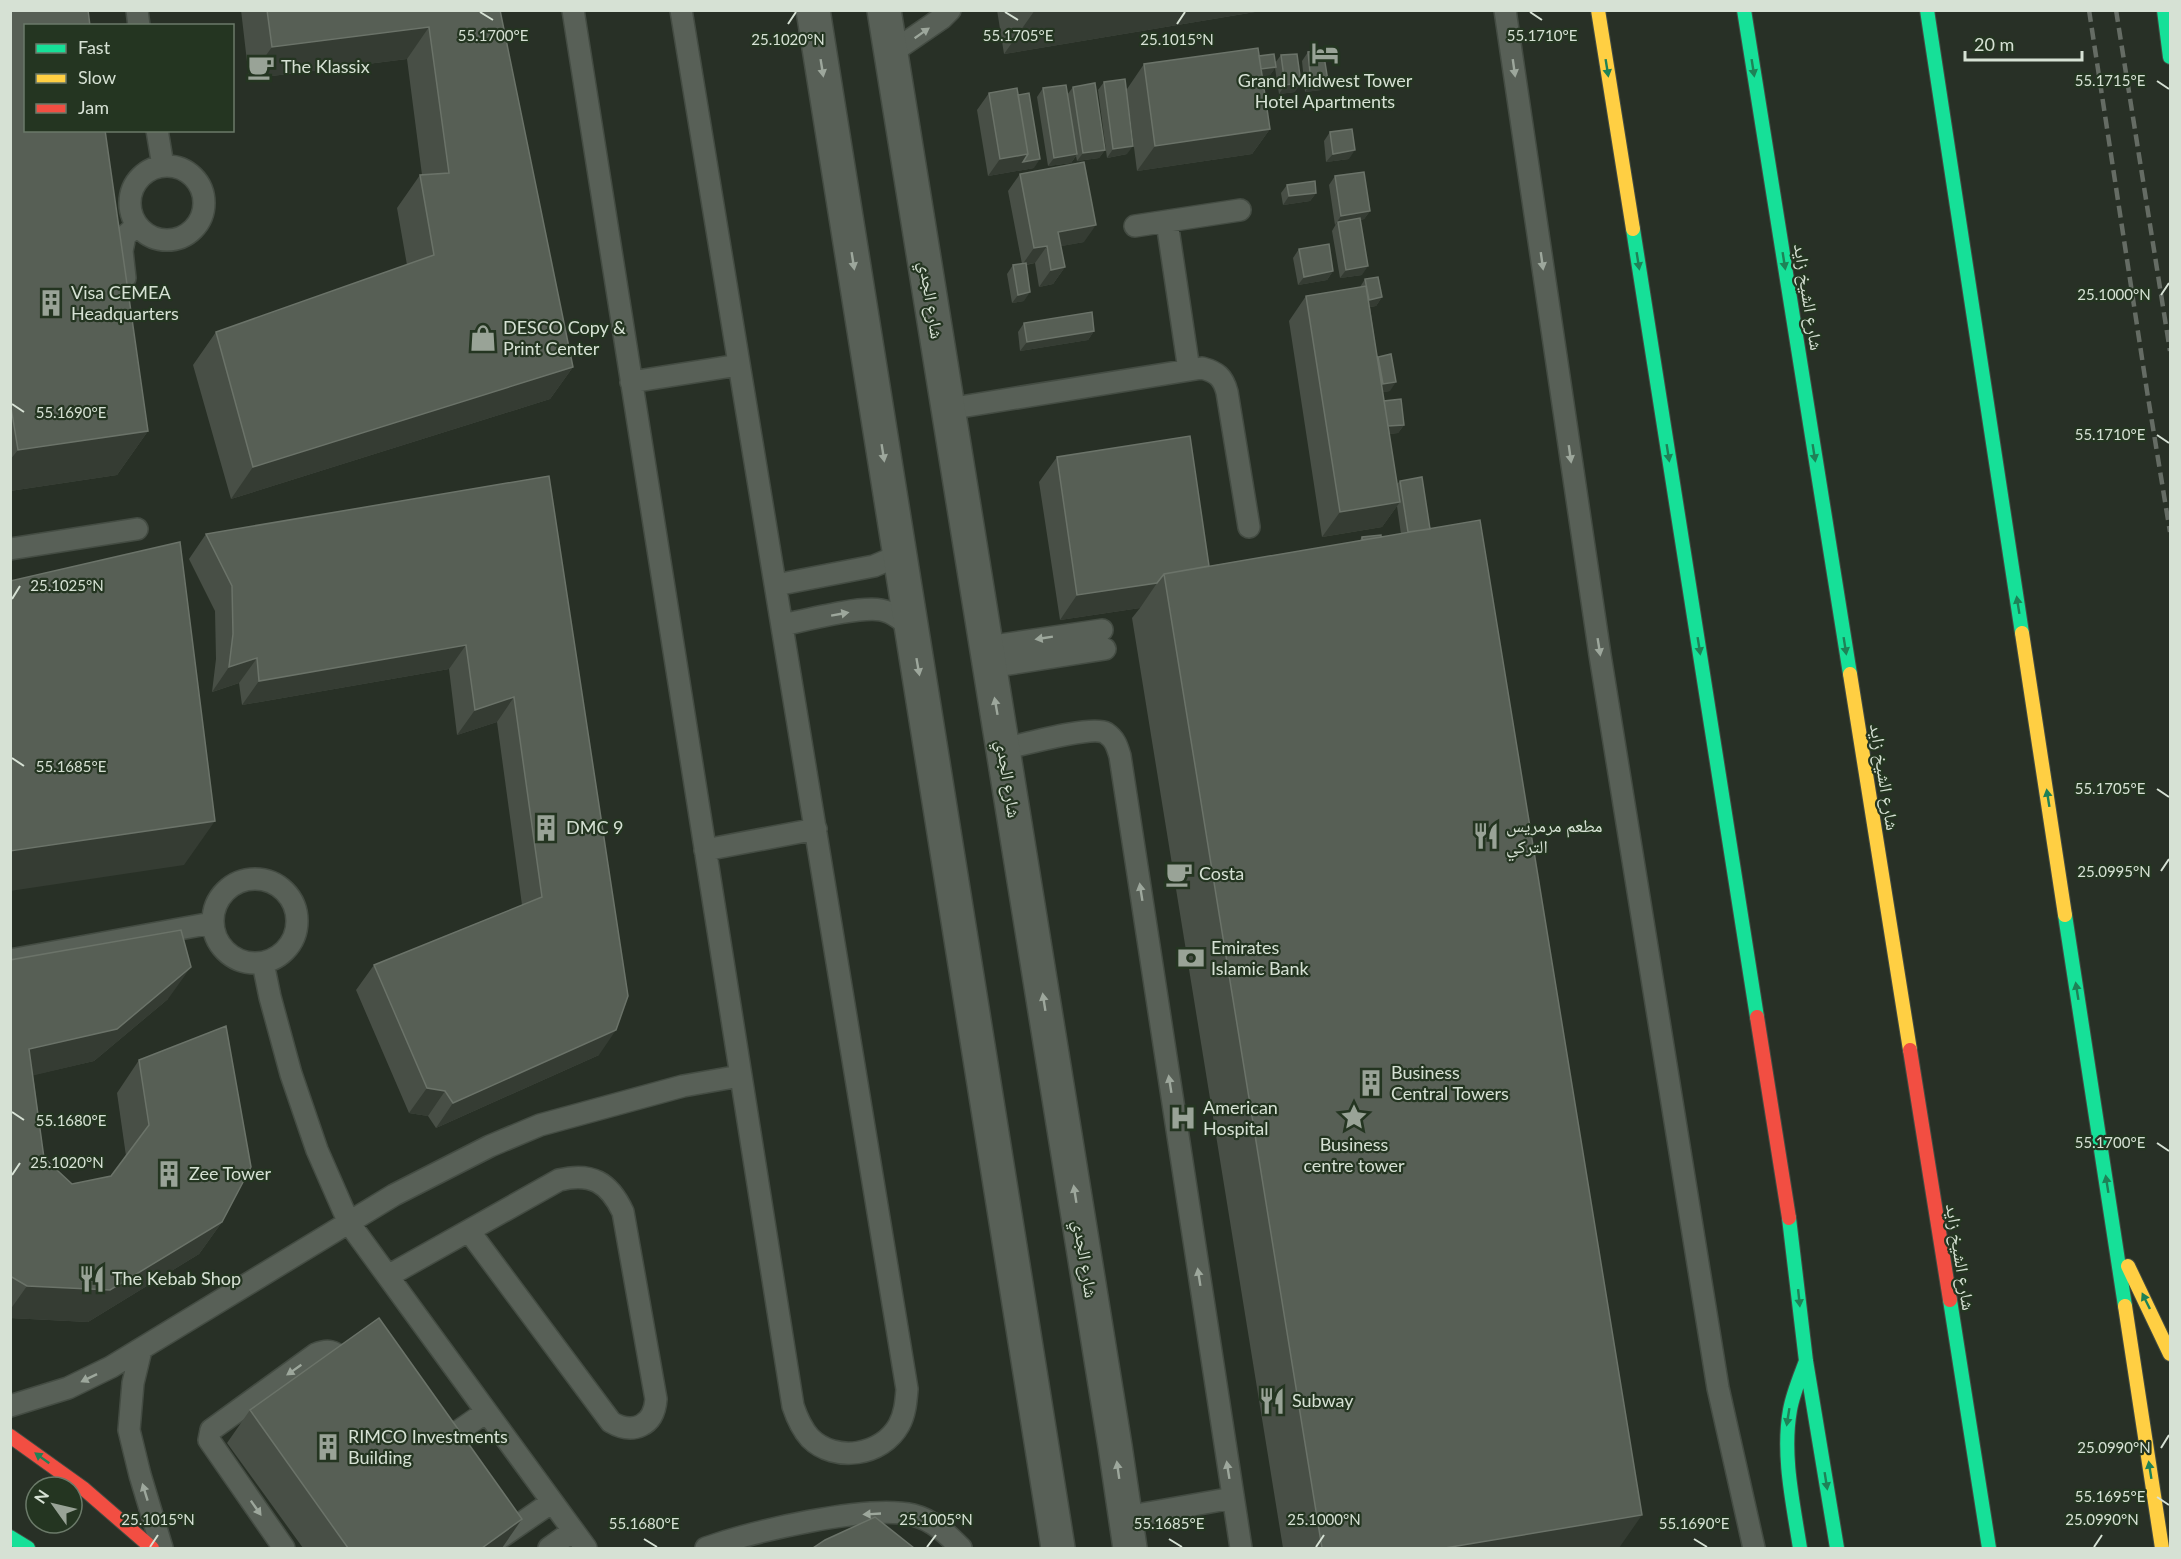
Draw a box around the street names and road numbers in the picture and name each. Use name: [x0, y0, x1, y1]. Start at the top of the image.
street label: شارع الشيخ زايد: [1788, 242, 1828, 352]
street label: شارع الجدي: [910, 259, 949, 341]
street label: شارع الشيخ زايد: [1864, 722, 1904, 832]
street label: شارع الجدي: [987, 738, 1026, 820]
street label: شارع الشيخ زايد: [1940, 1202, 1980, 1312]
street label: شارع الجدي: [1064, 1218, 1103, 1300]

